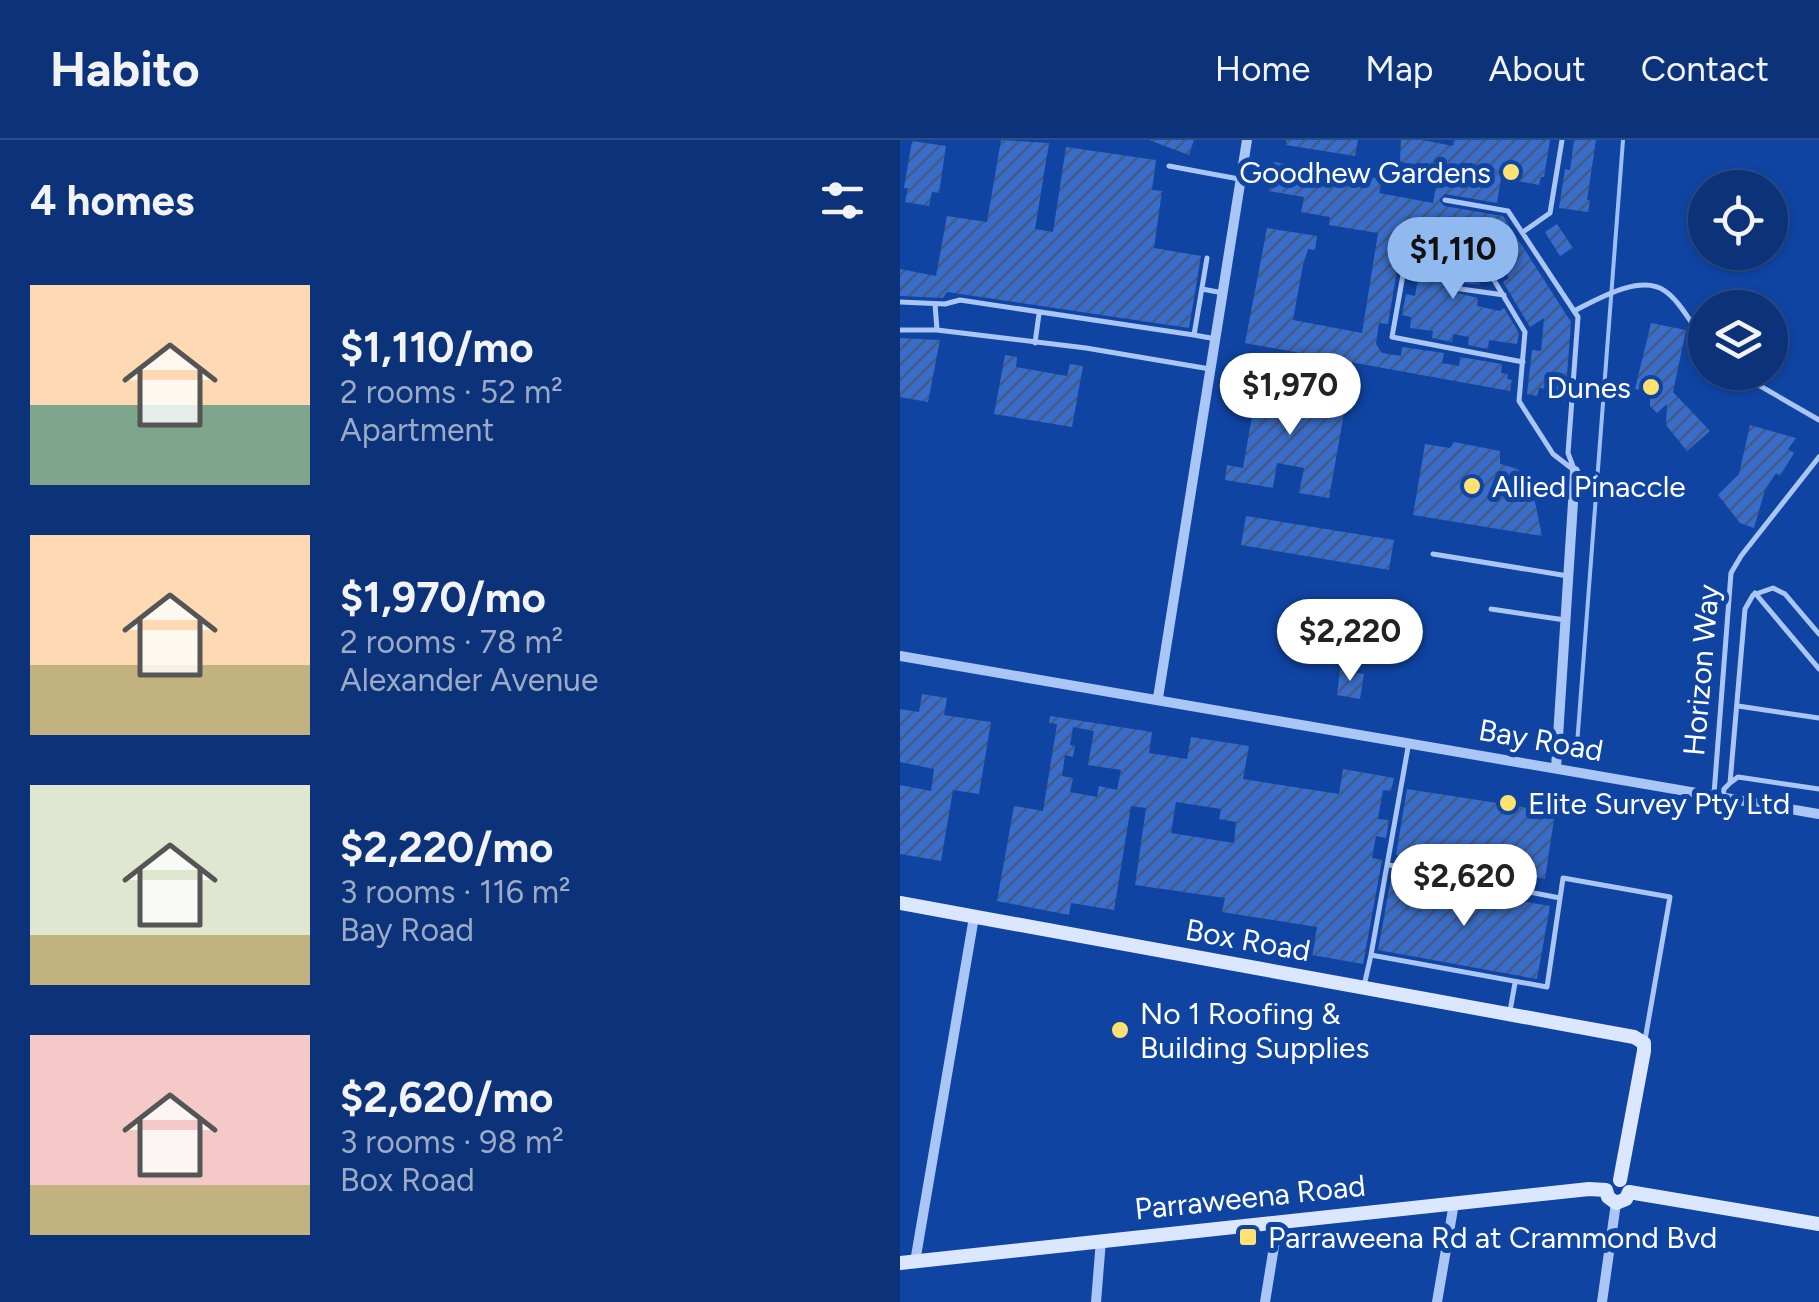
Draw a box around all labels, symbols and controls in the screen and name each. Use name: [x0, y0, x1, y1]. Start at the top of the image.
text: Habito: [50, 40, 200, 98]
text: Home: [1215, 48, 1310, 90]
text: Map: [1365, 48, 1434, 90]
text: About: [1489, 48, 1586, 90]
text: Contact: [1641, 48, 1769, 90]
place label: Goodhew Gardens: [1239, 154, 1491, 191]
marker: Goodhew Gardens: [1500, 161, 1522, 183]
map controls: [1688, 170, 1788, 390]
button: locate: [1688, 170, 1788, 270]
icon: filters: [815, 173, 870, 228]
text: 4 homes: [30, 175, 194, 226]
pin: $1,110: [1372, 217, 1534, 302]
text: $1,110: [1409, 230, 1497, 268]
button: layers: [1688, 290, 1788, 390]
text: $1,110/mo: [340, 322, 534, 373]
icon: home: [110, 325, 230, 445]
pin: $1,970: [1209, 353, 1371, 438]
text: $1,970: [1242, 366, 1338, 404]
place label: Dunes: [1547, 369, 1631, 406]
text: 2 rooms · 52 m²: [340, 373, 563, 411]
marker: Dunes: [1640, 376, 1662, 398]
text: Apartment: [340, 411, 494, 449]
place label: Allied Pinaccle: [1492, 468, 1686, 505]
marker: Allied Pinaccle: [1461, 475, 1483, 497]
text: $1,970/mo: [340, 572, 546, 623]
icon: home: [110, 575, 230, 695]
street label: Horizon Way: [1675, 583, 1727, 757]
pin: $2,220: [1269, 599, 1431, 684]
text: $2,220: [1299, 612, 1401, 650]
text: 2 rooms · 78 m²: [340, 623, 563, 661]
text: Alexander Avenue: [340, 661, 598, 699]
street label: Bay Road: [1476, 711, 1606, 769]
place label: Elite Survey Pty Ltd: [1528, 785, 1790, 822]
marker: Elite Survey Pty Ltd: [1497, 792, 1519, 814]
text: $2,220/mo: [340, 822, 553, 873]
icon: home: [110, 825, 230, 945]
pin: $2,620: [1383, 844, 1545, 929]
text: $2,620: [1413, 857, 1515, 895]
text: 3 rooms · 116 m²: [340, 873, 571, 911]
text: Bay Road: [340, 911, 474, 949]
street label: Box Road: [1183, 911, 1313, 969]
place label: No 1 Roofing & Building Supplies: [1140, 995, 1369, 1066]
marker: No 1 Roofing & Building Supplies: [1109, 1019, 1131, 1041]
text: $2,620/mo: [340, 1072, 553, 1123]
icon: home: [110, 1075, 230, 1195]
text: 3 rooms · 98 m²: [340, 1123, 564, 1161]
text: Box Road: [340, 1161, 475, 1199]
street label: Parraweena Road: [1133, 1166, 1367, 1228]
place label: Parraweena Rd at Crammond Bvd: [1268, 1219, 1717, 1256]
marker: Parraweena Rd at Crammond Bvd: [1237, 1226, 1259, 1248]

